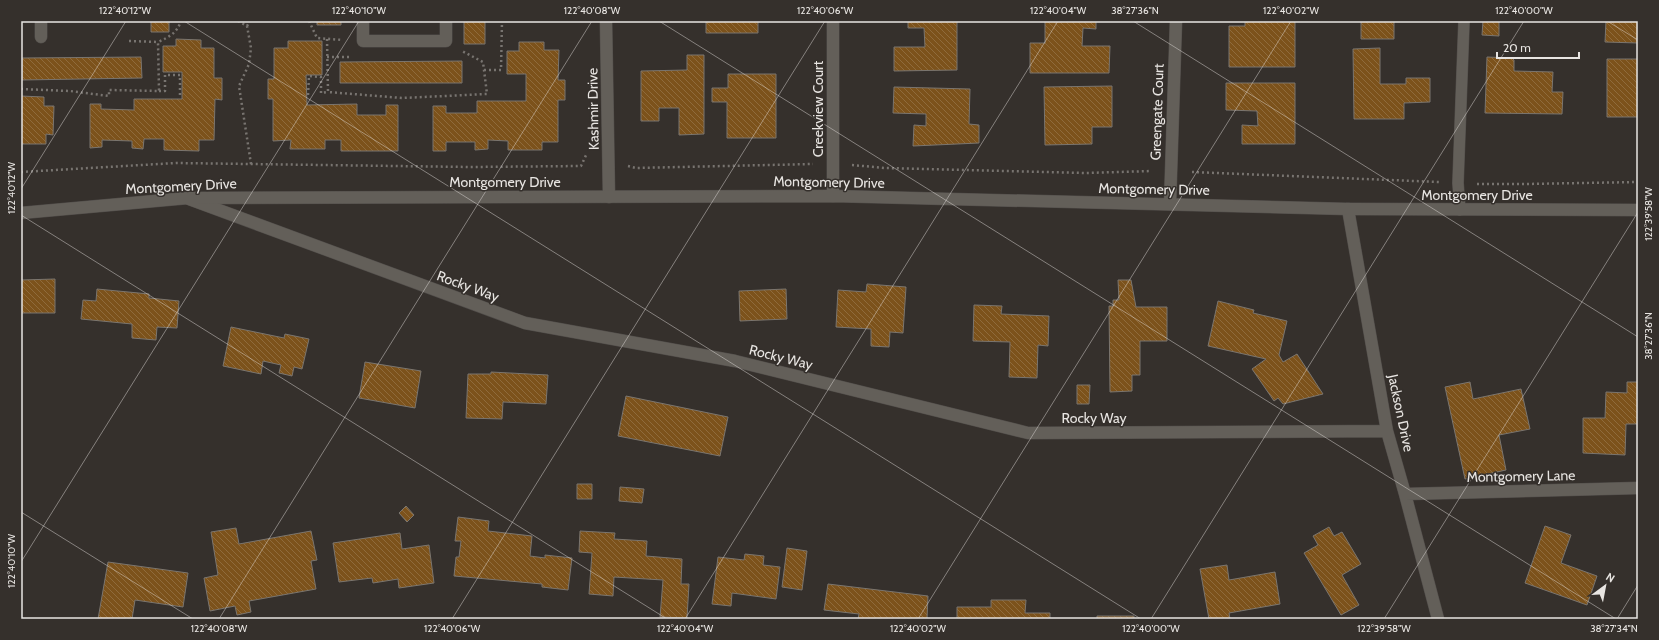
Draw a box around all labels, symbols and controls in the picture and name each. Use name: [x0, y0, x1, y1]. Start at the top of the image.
text: 122°40'12"W: [99, 4, 152, 17]
text: 122°40'10"W: [332, 4, 386, 17]
text: 122°40'08"W: [564, 4, 621, 17]
text: 122°40'06"W: [797, 4, 854, 17]
text: 122°40'04"W: [1030, 4, 1087, 17]
text: 38°27'36"N: [1111, 4, 1159, 17]
text: 122°40'02"W: [1263, 4, 1319, 17]
text: 122°40'00"W: [1495, 4, 1553, 17]
scale bar: [1497, 34, 1579, 60]
text: 20 m: [1503, 40, 1531, 55]
street label: Creekview Court: [809, 61, 827, 157]
street label: Greengate Court: [1146, 63, 1168, 161]
street label: Kashmir Drive: [583, 68, 603, 150]
text: 122°40'12"W: [5, 161, 18, 214]
street label: Montgomery Drive: [773, 172, 885, 192]
street label: Montgomery Drive: [449, 173, 561, 191]
street label: Montgomery Drive: [125, 174, 237, 198]
street label: Montgomery Drive: [1098, 179, 1210, 199]
street label: Montgomery Drive: [1421, 186, 1533, 204]
text: 122°39'58"W: [1642, 187, 1655, 241]
street label: Rocky Way: [434, 266, 502, 306]
text: 38°27'36"N: [1642, 312, 1655, 360]
street label: Rocky Way: [747, 340, 815, 374]
street label: Jackson Drive: [1384, 372, 1418, 453]
street label: Rocky Way: [1062, 409, 1126, 427]
street label: Montgomery Lane: [1466, 466, 1576, 486]
text: 122°40'10"W: [5, 534, 18, 588]
north arrow: [1585, 566, 1625, 606]
text: N: [1603, 570, 1617, 586]
text: 122°40'08"W: [191, 622, 248, 635]
text: 122°40'06"W: [424, 622, 481, 635]
text: 122°40'04"W: [657, 622, 714, 635]
text: 122°40'02"W: [890, 622, 946, 635]
text: 122°40'00"W: [1122, 622, 1180, 635]
text: 122°39'58"W: [1357, 622, 1411, 635]
text: 38°27'34"N: [1590, 622, 1638, 635]

